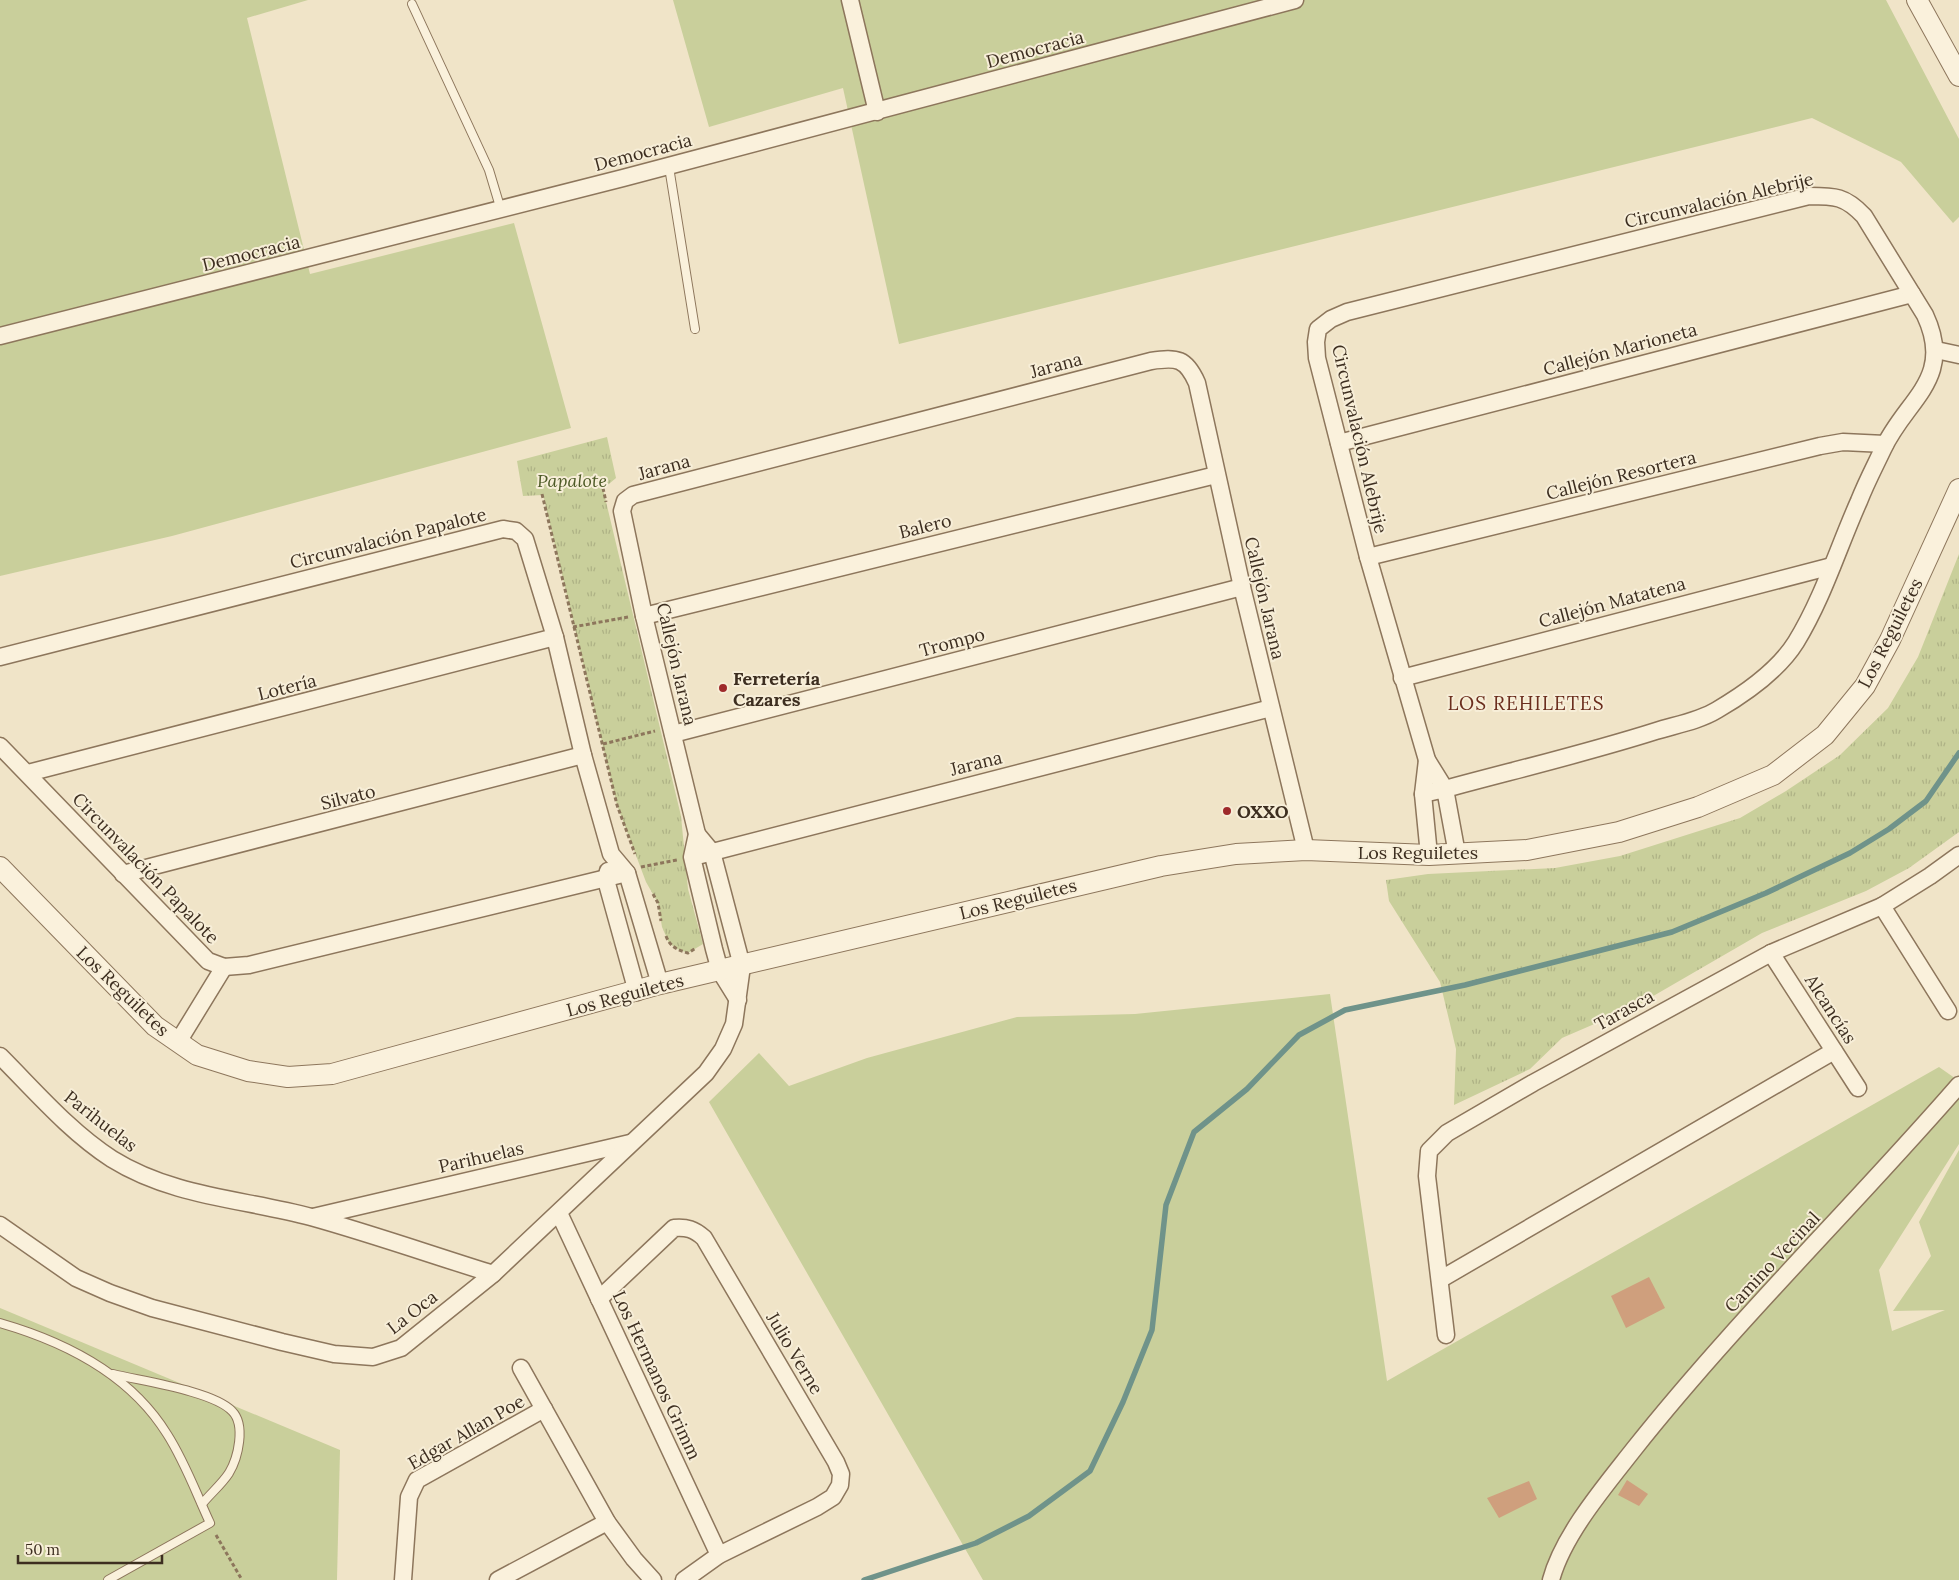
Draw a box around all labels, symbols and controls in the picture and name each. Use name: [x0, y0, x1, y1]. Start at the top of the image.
street label: Democracia: [984, 25, 1086, 73]
street label: Democracia: [592, 128, 694, 176]
street label: Circunvalación Alebrije: [1622, 167, 1816, 233]
street label: Democracia: [200, 230, 302, 276]
street label: Callejón Marioneta: [1541, 317, 1699, 381]
street label: Circunvalación Alebrije: [1327, 342, 1393, 536]
street label: Jarana: [1027, 347, 1085, 383]
street label: Callejón Resortera: [1544, 445, 1698, 505]
street label: Jarana: [635, 449, 693, 485]
park label: Papalote: [537, 469, 607, 492]
street label: Circunvalación Papalote: [287, 502, 489, 574]
street label: Balero: [896, 508, 954, 544]
street label: Callejón Jarana: [1240, 534, 1290, 662]
street label: Callejón Matatena: [1536, 571, 1688, 633]
street label: Los Reguiletes: [1852, 574, 1928, 692]
street label: Callejón Jarana: [652, 600, 702, 728]
street label: Trompo: [917, 622, 987, 662]
place label: Ferretería Cazares: [733, 667, 821, 711]
street label: Lotería: [255, 669, 319, 705]
marker: Ferretería Cazares: [717, 682, 729, 694]
district label: LOS REHILETES: [1448, 691, 1604, 715]
street label: Jarana: [947, 745, 1004, 781]
street label: Silvato: [318, 779, 378, 815]
street label: Circunvalación Papalote: [68, 787, 225, 949]
place label: OXXO: [1237, 800, 1289, 823]
marker: OXXO: [1221, 805, 1233, 817]
street label: Los Reguiletes: [1358, 841, 1478, 864]
street label: Los Reguiletes: [957, 873, 1079, 925]
street label: Los Reguiletes: [72, 941, 174, 1041]
street label: Los Reguiletes: [564, 968, 686, 1022]
street label: Alcancías: [1800, 969, 1862, 1048]
street label: Tarasca: [1590, 984, 1658, 1036]
street label: Parihuelas: [60, 1085, 142, 1157]
street label: Parihuelas: [436, 1136, 526, 1178]
street label: Camino Vecinal: [1719, 1207, 1825, 1317]
street label: La Oca: [382, 1285, 442, 1339]
street label: Los Hermanos Grimm: [608, 1287, 706, 1463]
street label: Julio Verne: [761, 1307, 829, 1399]
street label: Edgar Allan Poe: [404, 1389, 529, 1475]
scale bar: [18, 1532, 161, 1564]
text: 50 m: [25, 1540, 60, 1559]

